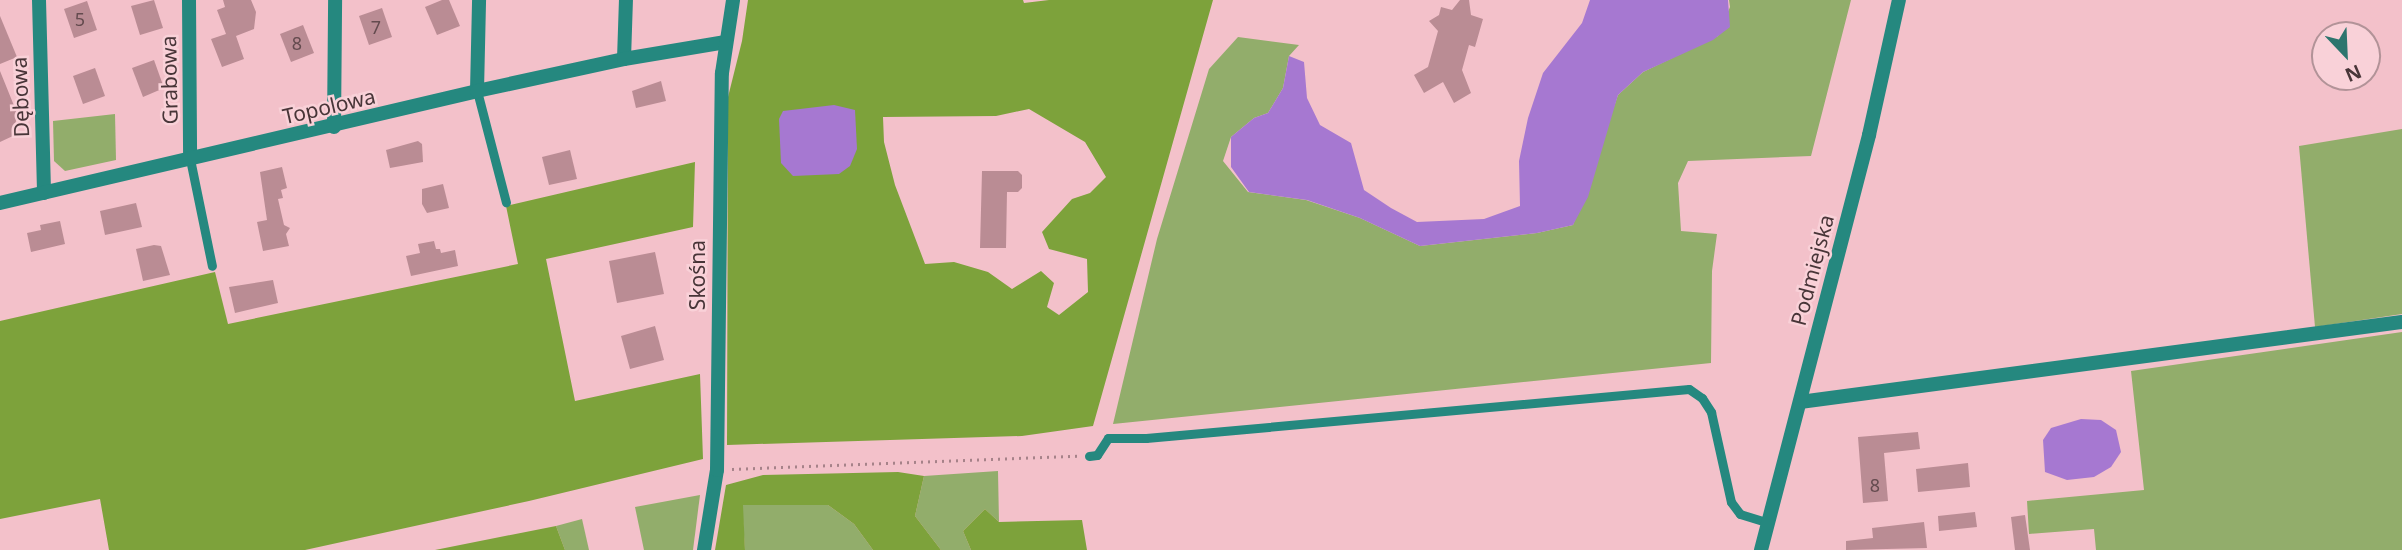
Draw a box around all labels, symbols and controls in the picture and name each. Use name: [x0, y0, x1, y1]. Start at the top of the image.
house number: 5: [75, 8, 85, 30]
house number: 7: [371, 16, 381, 38]
north arrow: [2311, 21, 2381, 91]
house number: 8: [292, 32, 302, 54]
street label: Grabowa: [156, 35, 182, 125]
street label: Dębowa: [6, 56, 34, 138]
text: N: [2341, 59, 2366, 88]
street label: Topolowa: [280, 83, 378, 129]
street label: Podmiejska: [1785, 212, 1839, 328]
street label: Skośna: [684, 240, 710, 310]
house number: 8: [1870, 474, 1880, 496]

